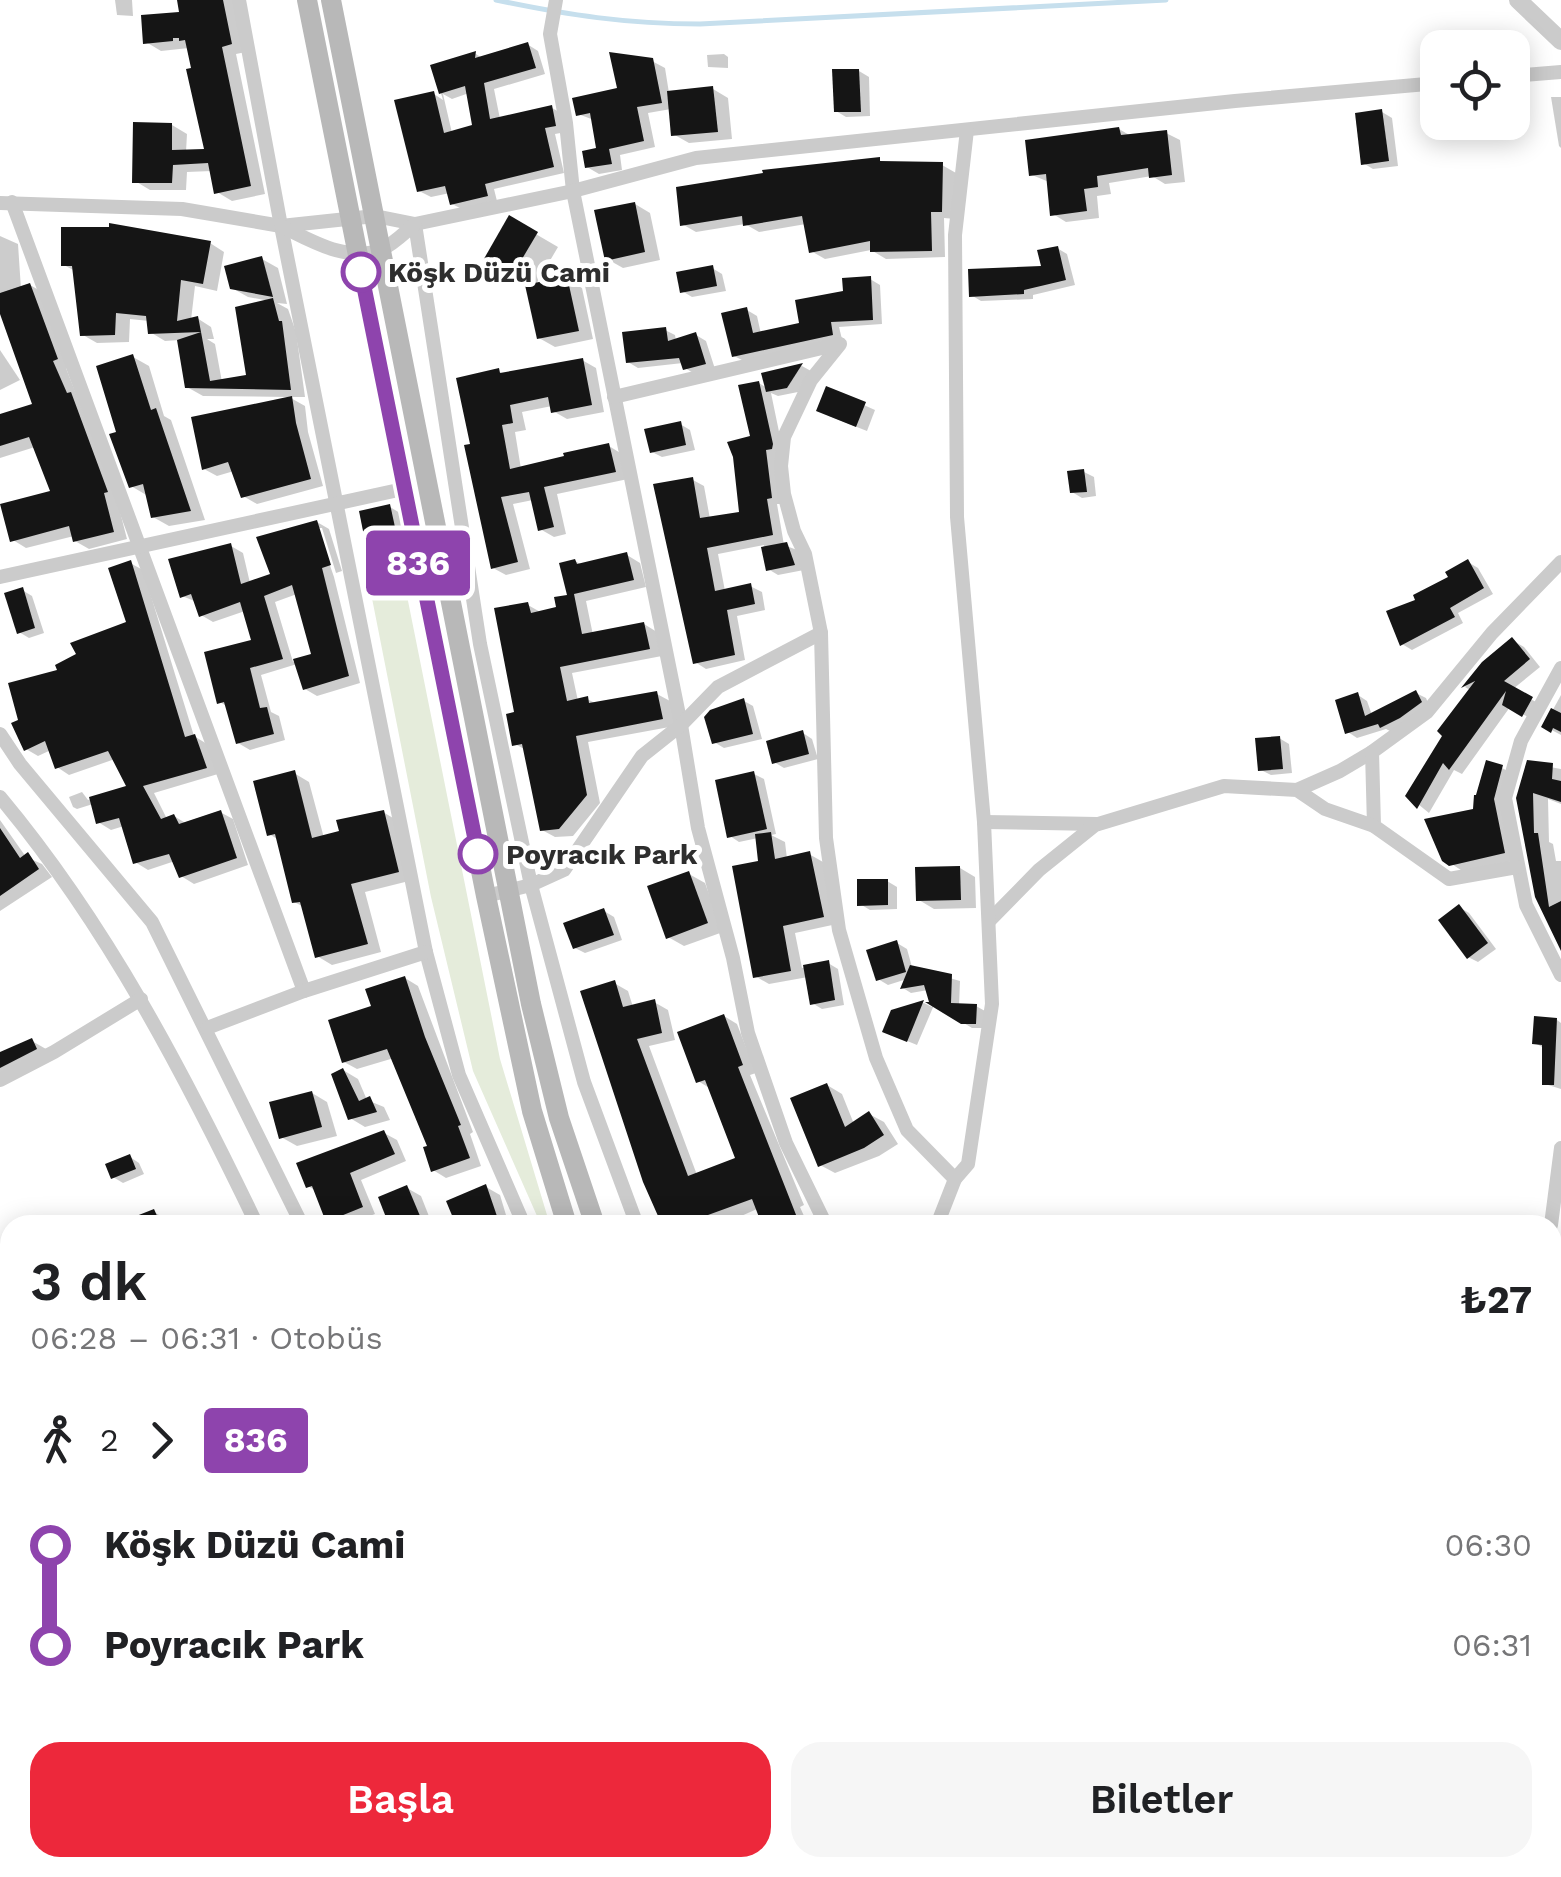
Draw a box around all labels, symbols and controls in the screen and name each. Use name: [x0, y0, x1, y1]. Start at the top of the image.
map controls: [1420, 30, 1530, 140]
button: locate: [1420, 30, 1530, 140]
marker: Köşk Düzü Cami: [342, 253, 380, 291]
place label: Köşk Düzü Cami: [388, 256, 610, 289]
line badge: 836: [360, 530, 476, 596]
text: 836: [386, 542, 450, 584]
marker: Poyracık Park: [459, 835, 497, 873]
place label: Poyracık Park: [506, 838, 698, 871]
text: 3 dk: [30, 1249, 147, 1313]
text: ₺27: [1460, 1278, 1532, 1322]
text: 06:28 – 06:31 · Otobüs: [30, 1319, 383, 1357]
icon: walk: [30, 1413, 85, 1468]
icon: forward: [134, 1413, 189, 1468]
text: 836: [224, 1419, 288, 1461]
text: 2: [100, 1421, 119, 1459]
text: Köşk Düzü Cami: [104, 1523, 405, 1567]
text: 06:30: [1445, 1526, 1532, 1564]
text: Poyracık Park: [104, 1623, 364, 1667]
text: 06:31: [1452, 1626, 1532, 1664]
button: Başla: [30, 1742, 771, 1857]
button: Biletler: [791, 1742, 1532, 1857]

